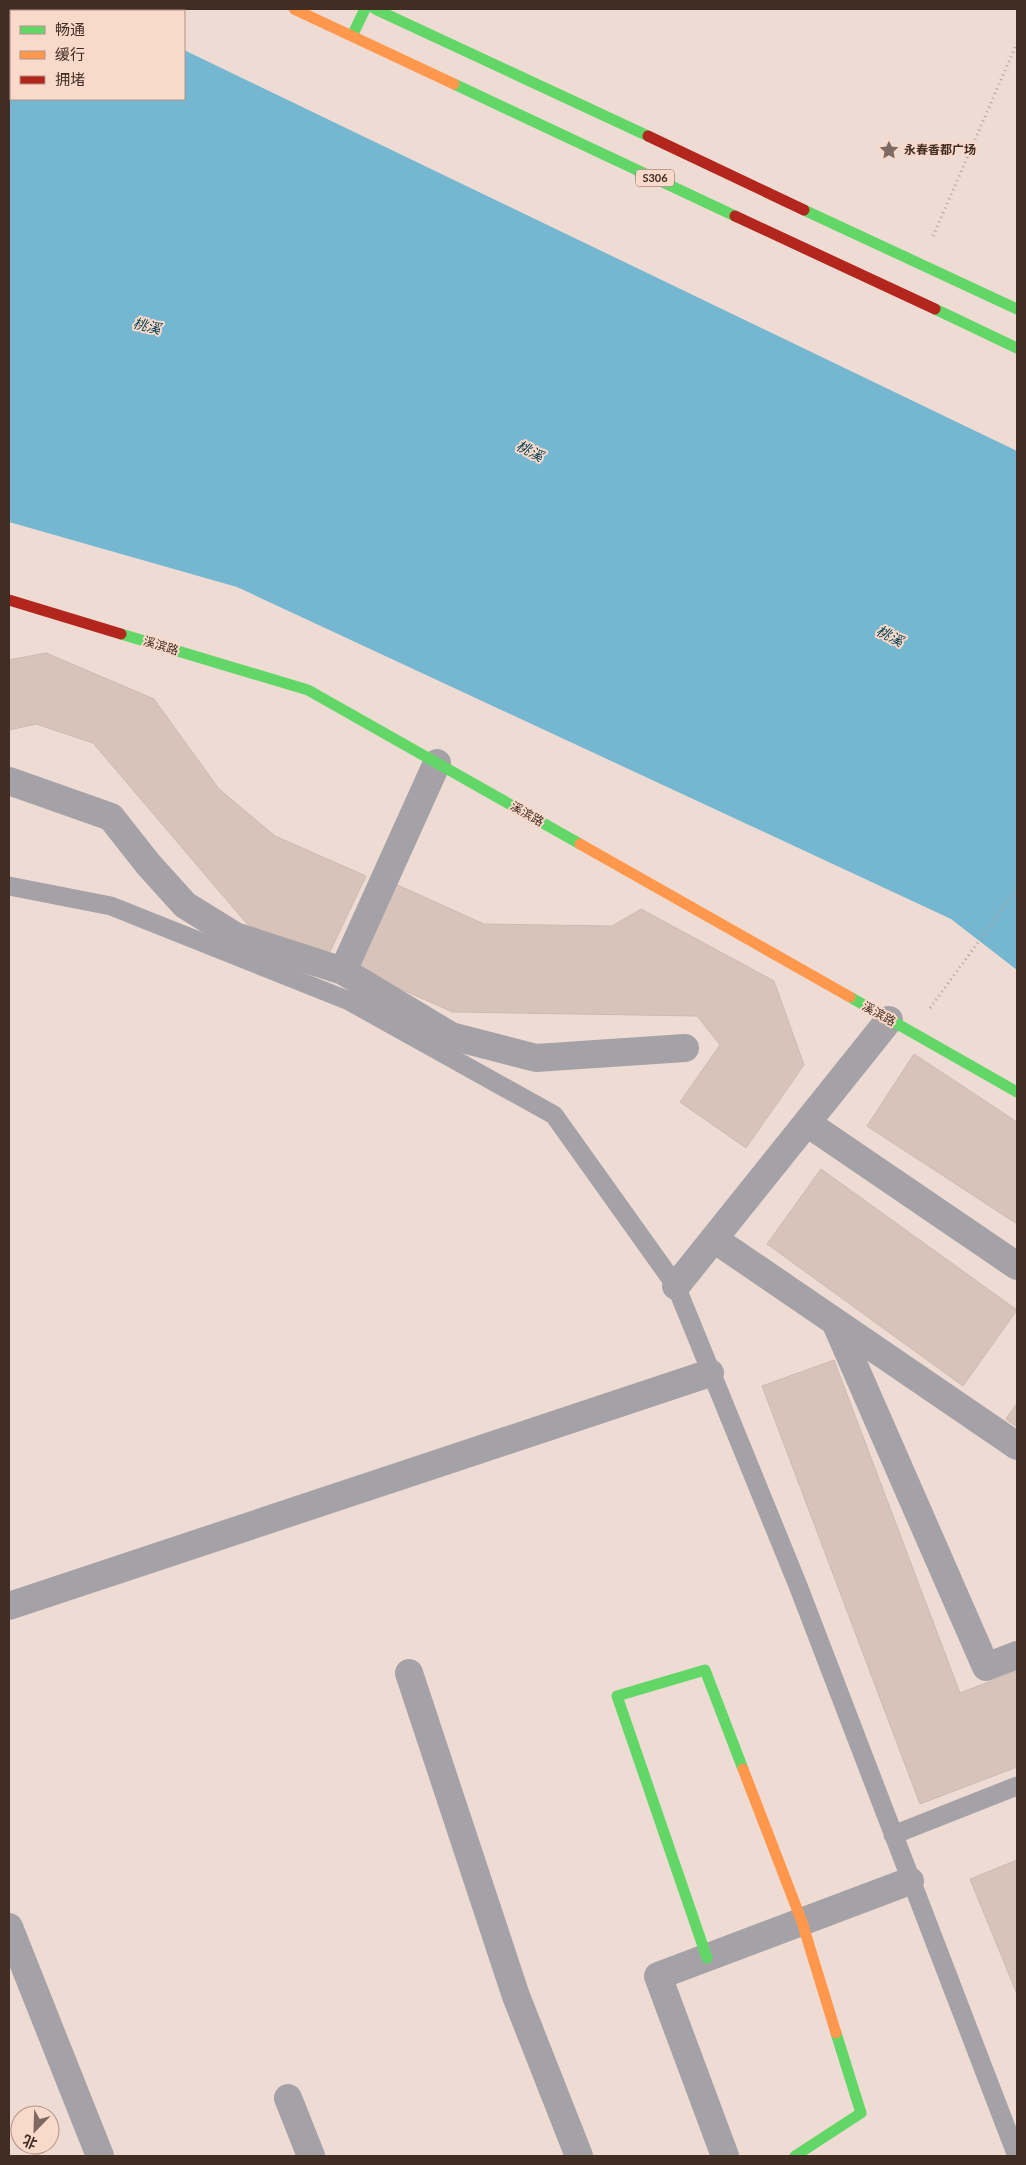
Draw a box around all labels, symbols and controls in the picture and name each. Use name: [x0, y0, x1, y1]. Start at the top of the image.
legend: [10, 10, 185, 100]
text: 畅通: [55, 20, 85, 38]
text: 缓行: [55, 45, 85, 63]
text: 拥堵: [55, 70, 85, 88]
place icon: 永春香都广场: [878, 139, 900, 161]
place label: 永春香都广场: [904, 142, 976, 157]
road number: S306: [636, 170, 674, 187]
water label: 桃溪: [131, 314, 165, 338]
water label: 桃溪: [514, 437, 548, 465]
water label: 桃溪: [874, 622, 908, 650]
street label: 溪滨路: [142, 633, 181, 658]
street label: 溪滨路: [508, 798, 547, 829]
street label: 溪滨路: [860, 998, 899, 1029]
north arrow: [10, 2105, 60, 2155]
text: 北: [20, 2132, 39, 2153]

